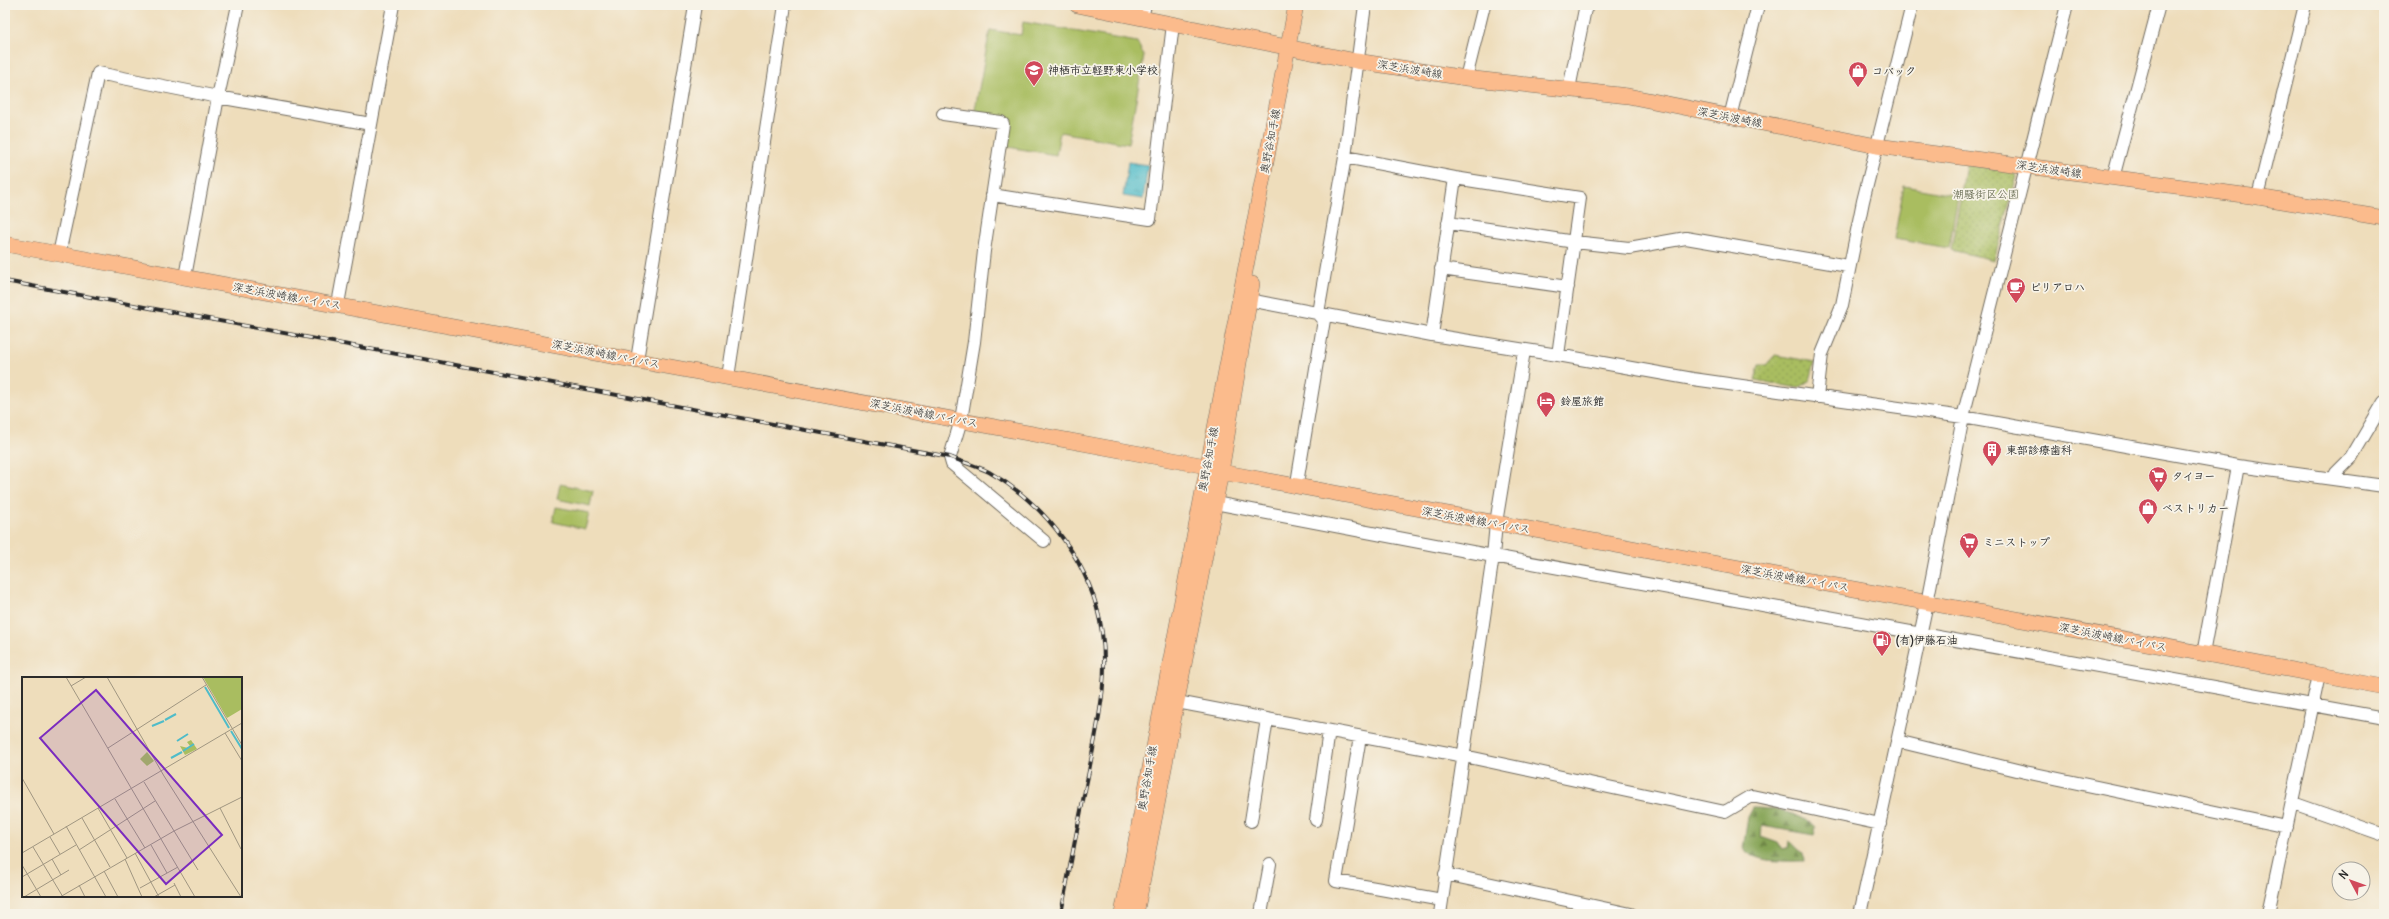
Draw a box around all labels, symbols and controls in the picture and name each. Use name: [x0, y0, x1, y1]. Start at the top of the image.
street label: 深芝浜波崎線: [1376, 57, 1444, 81]
school or university icon: 神栖市立軽野東小学校: [1023, 59, 1045, 87]
shop icon: コバック: [1847, 60, 1869, 88]
place label: 神栖市立軽野東小学校: [1048, 63, 1158, 77]
place label: コバック: [1872, 64, 1916, 78]
street label: 深芝浜波崎線: [1696, 104, 1764, 130]
street label: 奥野谷知手線: [1257, 107, 1283, 175]
street label: 深芝浜波崎線: [2015, 157, 2083, 181]
park label: 潮騒街区公園: [1953, 187, 2019, 201]
cafe icon: ピリアロハ: [2005, 276, 2027, 304]
street label: 深芝浜波崎線バイパス: [232, 280, 342, 312]
place label: ピリアロハ: [2030, 280, 2085, 294]
street label: 深芝浜波崎線バイパス: [551, 337, 661, 371]
hotel icon: 鈴屋旅館: [1535, 390, 1557, 418]
place label: 鈴屋旅館: [1560, 394, 1604, 408]
street label: 深芝浜波崎線バイパス: [869, 396, 979, 430]
street label: 奥野谷知手線: [1195, 425, 1221, 493]
building icon: 東部診療歯科: [1981, 439, 2003, 467]
place label: 東部診療歯科: [2006, 443, 2072, 457]
supermarket icon: タイヨー: [2147, 465, 2169, 493]
place label: タイヨー: [2172, 469, 2215, 483]
shop icon: ベストリカー: [2137, 497, 2159, 525]
place label: ベストリカー: [2162, 501, 2229, 515]
street label: 深芝浜波崎線バイパス: [1421, 504, 1531, 536]
supermarket icon: ミニストップ: [1958, 531, 1980, 559]
place label: ミニストップ: [1983, 535, 2050, 549]
street label: 深芝浜波崎線バイパス: [1740, 562, 1850, 594]
street label: 深芝浜波崎線バイパス: [2058, 620, 2168, 654]
fuel station icon: (有)伊藤石油: [1871, 629, 1893, 657]
place label: (有)伊藤石油: [1896, 633, 1958, 648]
inset map: [22, 677, 242, 897]
street label: 奥野谷知手線: [1134, 744, 1160, 812]
north arrow: [2331, 861, 2371, 901]
text: N: [2336, 867, 2351, 882]

